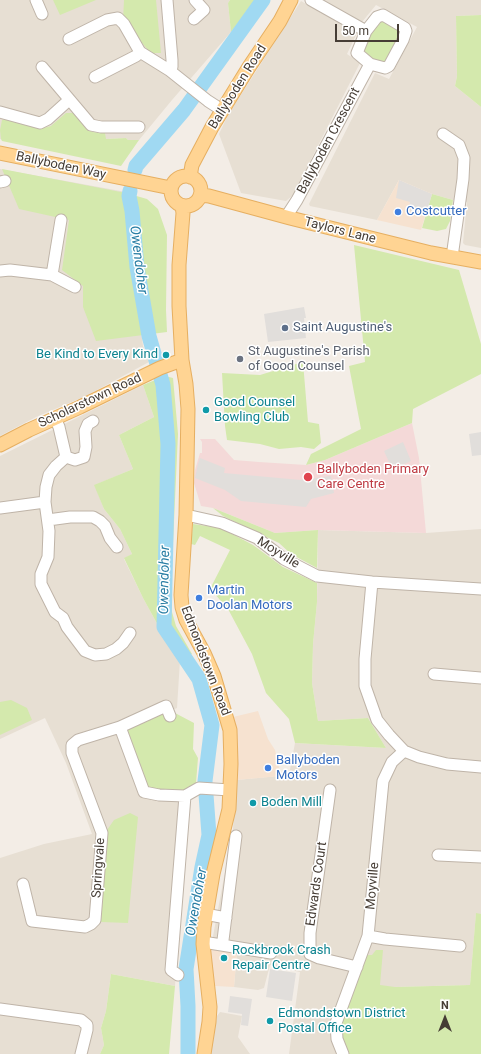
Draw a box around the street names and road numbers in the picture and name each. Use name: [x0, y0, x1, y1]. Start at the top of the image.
street label: Ballyboden Road: [206, 42, 270, 132]
street label: Ballyboden Crescent: [294, 85, 364, 197]
street label: Ballyboden Way: [15, 149, 107, 183]
street label: Taylors Lane: [303, 215, 377, 247]
street label: Scholarstown Road: [36, 370, 144, 432]
street label: Moyville: [254, 534, 302, 572]
street label: Edmondstown Road: [177, 604, 233, 718]
street label: Springvale: [89, 837, 109, 899]
street label: Edwards Court: [303, 841, 331, 927]
street label: Moyville: [363, 862, 383, 910]

